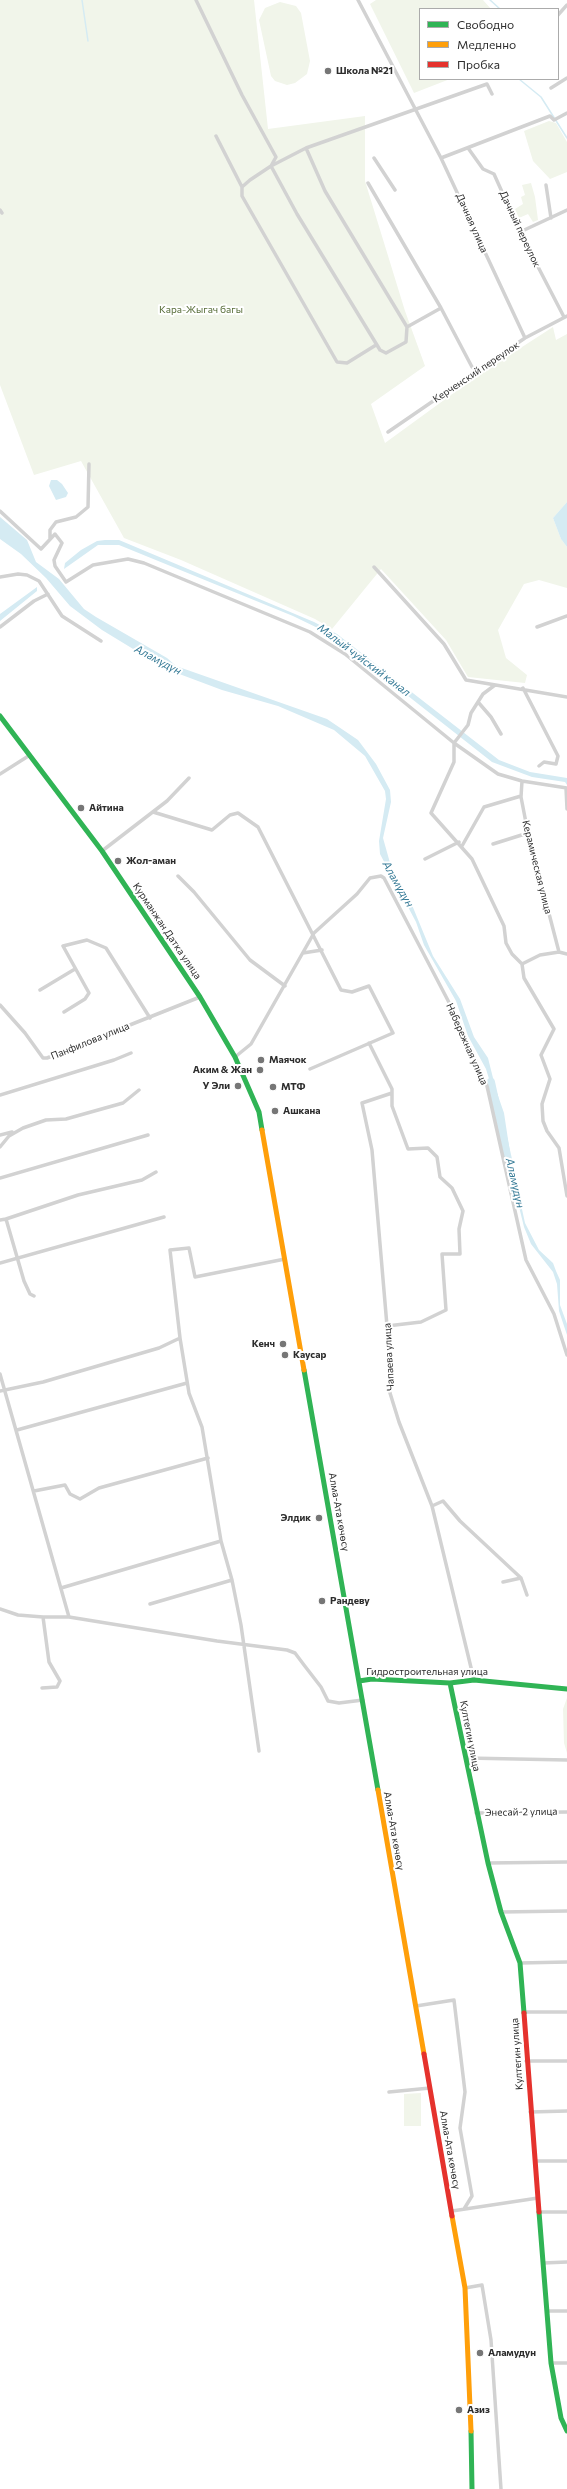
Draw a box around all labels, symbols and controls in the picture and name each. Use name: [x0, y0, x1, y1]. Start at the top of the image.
legend: [419, 8, 559, 80]
text: Свободно: [457, 17, 514, 31]
text: Медленно: [457, 37, 516, 51]
text: Пробка: [457, 57, 500, 71]
place label: Школа №21: [336, 65, 393, 77]
marker: Школа №21: [323, 66, 333, 76]
street label: Дачный переулок: [497, 189, 543, 269]
street label: Дачная улица: [454, 191, 490, 255]
park label: Кара-Жыгач багы: [159, 304, 243, 316]
street label: Керченский переулок: [431, 339, 521, 405]
water label: Малый чуйский канал: [315, 621, 413, 699]
water label: Аламүдүн: [132, 642, 184, 678]
place label: Айтина: [89, 802, 124, 814]
marker: Айтина: [76, 803, 86, 813]
street label: Керамическая улица: [520, 819, 554, 915]
place label: Жол-аман: [126, 855, 176, 867]
marker: Жол-аман: [113, 856, 123, 866]
water label: Аламүдүн: [380, 859, 416, 909]
street label: Курманжан Датка улица: [130, 881, 204, 981]
street label: Набережная улица: [444, 1001, 490, 1087]
street label: Панфилова улица: [49, 1020, 131, 1062]
place label: Маячок: [269, 1054, 306, 1066]
marker: Маячок: [256, 1055, 266, 1065]
place label: Аким & Жан: [193, 1064, 252, 1076]
marker: Аким & Жан: [255, 1065, 265, 1075]
place label: У Эли: [203, 1080, 230, 1092]
marker: У Эли: [233, 1081, 243, 1091]
place label: МТФ: [281, 1081, 305, 1093]
marker: МТФ: [268, 1082, 278, 1092]
place label: Ашкана: [283, 1105, 321, 1117]
marker: Ашкана: [270, 1106, 280, 1116]
water label: Аламүдүн: [503, 1157, 527, 1209]
street label: Чапаева улица: [381, 1323, 397, 1391]
place label: Кенч: [252, 1338, 275, 1350]
marker: Кенч: [278, 1339, 288, 1349]
place label: Каусар: [293, 1349, 326, 1361]
marker: Каусар: [280, 1350, 290, 1360]
street label: Алма-Ата көчөсү: [326, 1472, 352, 1552]
place label: Элдик: [281, 1512, 311, 1524]
marker: Элдик: [314, 1513, 324, 1523]
place label: Рандеву: [330, 1595, 370, 1607]
marker: Рандеву: [317, 1596, 327, 1606]
street label: Гидростроительная улица: [366, 1666, 488, 1678]
street label: Култегин улица: [457, 1700, 483, 1772]
street label: Алма-Ата көчөсү: [381, 1791, 407, 1871]
street label: Энесай-2 улица: [485, 1805, 557, 1819]
street label: Култегин улица: [509, 2018, 525, 2090]
street label: Алма-Ата көчөсү: [437, 2110, 463, 2190]
place label: Аламудун: [488, 2347, 536, 2359]
marker: Аламудун: [475, 2348, 485, 2358]
place label: Азиз: [467, 2404, 490, 2416]
marker: Азиз: [454, 2405, 464, 2415]

